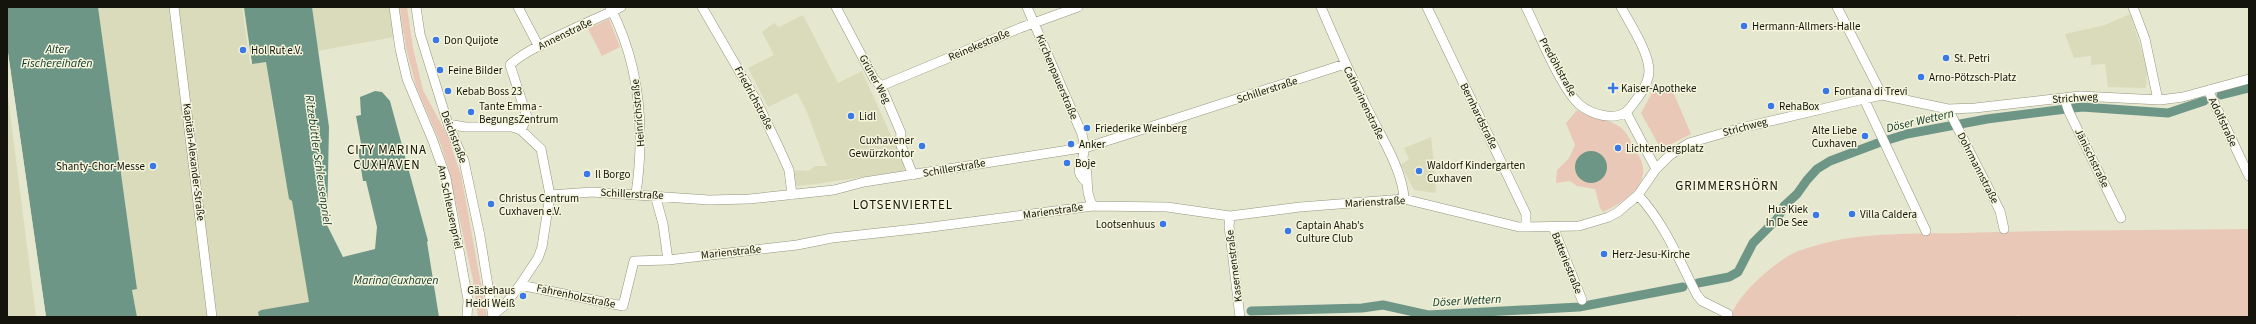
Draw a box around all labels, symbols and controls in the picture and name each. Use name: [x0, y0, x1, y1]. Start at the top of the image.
street label: Annenstraße: [535, 14, 595, 54]
place label: Hermann-Allmers-Halle: [1752, 19, 1861, 34]
marker: Hermann-Allmers-Halle: [1739, 21, 1749, 31]
street label: Reinekestraße: [946, 25, 1013, 65]
street label: Kirchenpauerstraße: [1032, 32, 1082, 122]
place label: Don Quijote: [444, 33, 499, 48]
marker: Don Quijote: [431, 35, 441, 45]
street label: Predöhlstraße: [1536, 35, 1581, 100]
water label: Alter Fischereihafen: [21, 41, 93, 72]
place label: Hol Rut e.V.: [251, 43, 303, 58]
marker: Hol Rut e.V.: [238, 45, 248, 55]
place label: St. Petri: [1954, 51, 1990, 66]
street label: Grüner Weg: [855, 52, 895, 106]
marker: St. Petri: [1941, 53, 1951, 63]
place label: Feine Bilder: [448, 63, 503, 78]
street label: Friedrichstraße: [731, 64, 777, 133]
street label: Catharinenstraße: [1340, 64, 1388, 143]
marker: Feine Bilder: [435, 65, 445, 75]
place label: Arno-Pötzsch-Platz: [1929, 70, 2017, 85]
marker: Arno-Pötzsch-Platz: [1916, 72, 1926, 82]
street label: Schillerstraße: [1235, 73, 1300, 107]
street label: Heinrichstraße: [628, 78, 648, 147]
street label: Bernhardstraße: [1456, 80, 1502, 152]
place label: Kaiser-Apotheke: [1621, 81, 1697, 96]
marker: Kaiser-Apotheke: [1608, 83, 1618, 93]
place label: Kebab Boss 23: [456, 84, 522, 99]
place label: Fontana di Trevi: [1834, 84, 1908, 99]
marker: Kebab Boss 23: [443, 86, 453, 96]
marker: Fontana di Trevi: [1821, 86, 1831, 96]
street label: Strichweg: [2052, 89, 2099, 107]
water label: Ritzebüttler Schleusenpriel: [300, 94, 336, 226]
street label: Adolfstraße: [2205, 95, 2241, 150]
place label: Tante Emma - BegungsZentrum: [479, 99, 558, 127]
place label: RehaBox: [1779, 99, 1819, 114]
marker: RehaBox: [1766, 101, 1776, 111]
street label: Kapitän-Alexander-Straße: [179, 102, 209, 222]
water label: Döser Wettern: [1885, 105, 1955, 137]
marker: Tante Emma - BegungsZentrum: [466, 107, 476, 117]
street label: Deichstraße: [437, 109, 471, 166]
place label: Lidl: [859, 109, 876, 124]
marker: Lidl: [846, 111, 856, 121]
street label: Strichweg: [1721, 114, 1769, 140]
place label: Friederike Weinberg: [1095, 121, 1187, 136]
marker: Friederike Weinberg: [1082, 123, 1092, 133]
place label: Alte Liebe Cuxhaven: [1812, 123, 1858, 151]
street label: Jänischstraße: [2071, 126, 2113, 191]
street label: Dohrmannstraße: [1954, 130, 2003, 207]
marker: Alte Liebe Cuxhaven: [1860, 131, 1870, 141]
place label: Cuxhavener Gewürzkontor: [849, 133, 914, 161]
place label: Anker: [1079, 137, 1106, 152]
marker: Anker: [1066, 139, 1076, 149]
district label: CITY MARINA CUXHAVEN: [347, 141, 427, 174]
marker: Cuxhavener Gewürzkontor: [917, 141, 927, 151]
place label: Lichtenbergplatz: [1626, 141, 1704, 156]
marker: Lichtenbergplatz: [1613, 143, 1623, 153]
street label: Schillerstraße: [921, 155, 987, 181]
place label: Boje: [1075, 156, 1096, 171]
marker: Boje: [1062, 158, 1072, 168]
place label: Waldorf Kindergarten Cuxhaven: [1427, 158, 1525, 186]
place label: Shanty-Chor-Messe: [56, 159, 146, 174]
marker: Shanty-Chor-Messe: [148, 161, 158, 171]
street label: Am Schleusenpriel: [434, 164, 466, 251]
marker: Waldorf Kindergarten Cuxhaven: [1414, 166, 1424, 176]
place label: Il Borgo: [595, 167, 630, 182]
marker: Il Borgo: [582, 169, 592, 179]
district label: GRIMMERSHÖRN: [1675, 177, 1779, 195]
street label: Schillerstraße: [600, 185, 665, 203]
place label: Christus Centrum Cuxhaven e.V.: [499, 191, 579, 219]
street label: Marienstraße: [1344, 193, 1406, 211]
district label: LOTSENVIERTEL: [853, 196, 953, 214]
marker: Christus Centrum Cuxhaven e.V.: [486, 199, 496, 209]
street label: Marienstraße: [1022, 199, 1085, 223]
place label: Hus Kiek In De See: [1766, 202, 1809, 230]
place label: Villa Caldera: [1860, 207, 1917, 222]
marker: Villa Caldera: [1847, 209, 1857, 219]
marker: Hus Kiek In De See: [1811, 210, 1821, 220]
place label: Lootsenhuus: [1096, 217, 1155, 232]
place label: Captain Ahab’s Culture Club: [1296, 218, 1364, 246]
marker: Lootsenhuus: [1158, 219, 1168, 229]
marker: Captain Ahab’s Culture Club: [1283, 226, 1293, 236]
street label: Kasernenstraße: [1222, 229, 1246, 303]
street label: Batteriestraße: [1548, 230, 1586, 297]
street label: Marienstraße: [700, 241, 762, 263]
place label: Herz-Jesu-Kirche: [1612, 247, 1691, 262]
marker: Herz-Jesu-Kirche: [1599, 249, 1609, 259]
water label: Marina Cuxhaven: [354, 272, 438, 289]
street label: Fahrenholzstraße: [535, 280, 617, 312]
place label: Gästehaus Heidi Weiß: [466, 283, 516, 311]
marker: Gästehaus Heidi Weiß: [518, 291, 528, 301]
water label: Döser Wettern: [1432, 291, 1502, 311]

